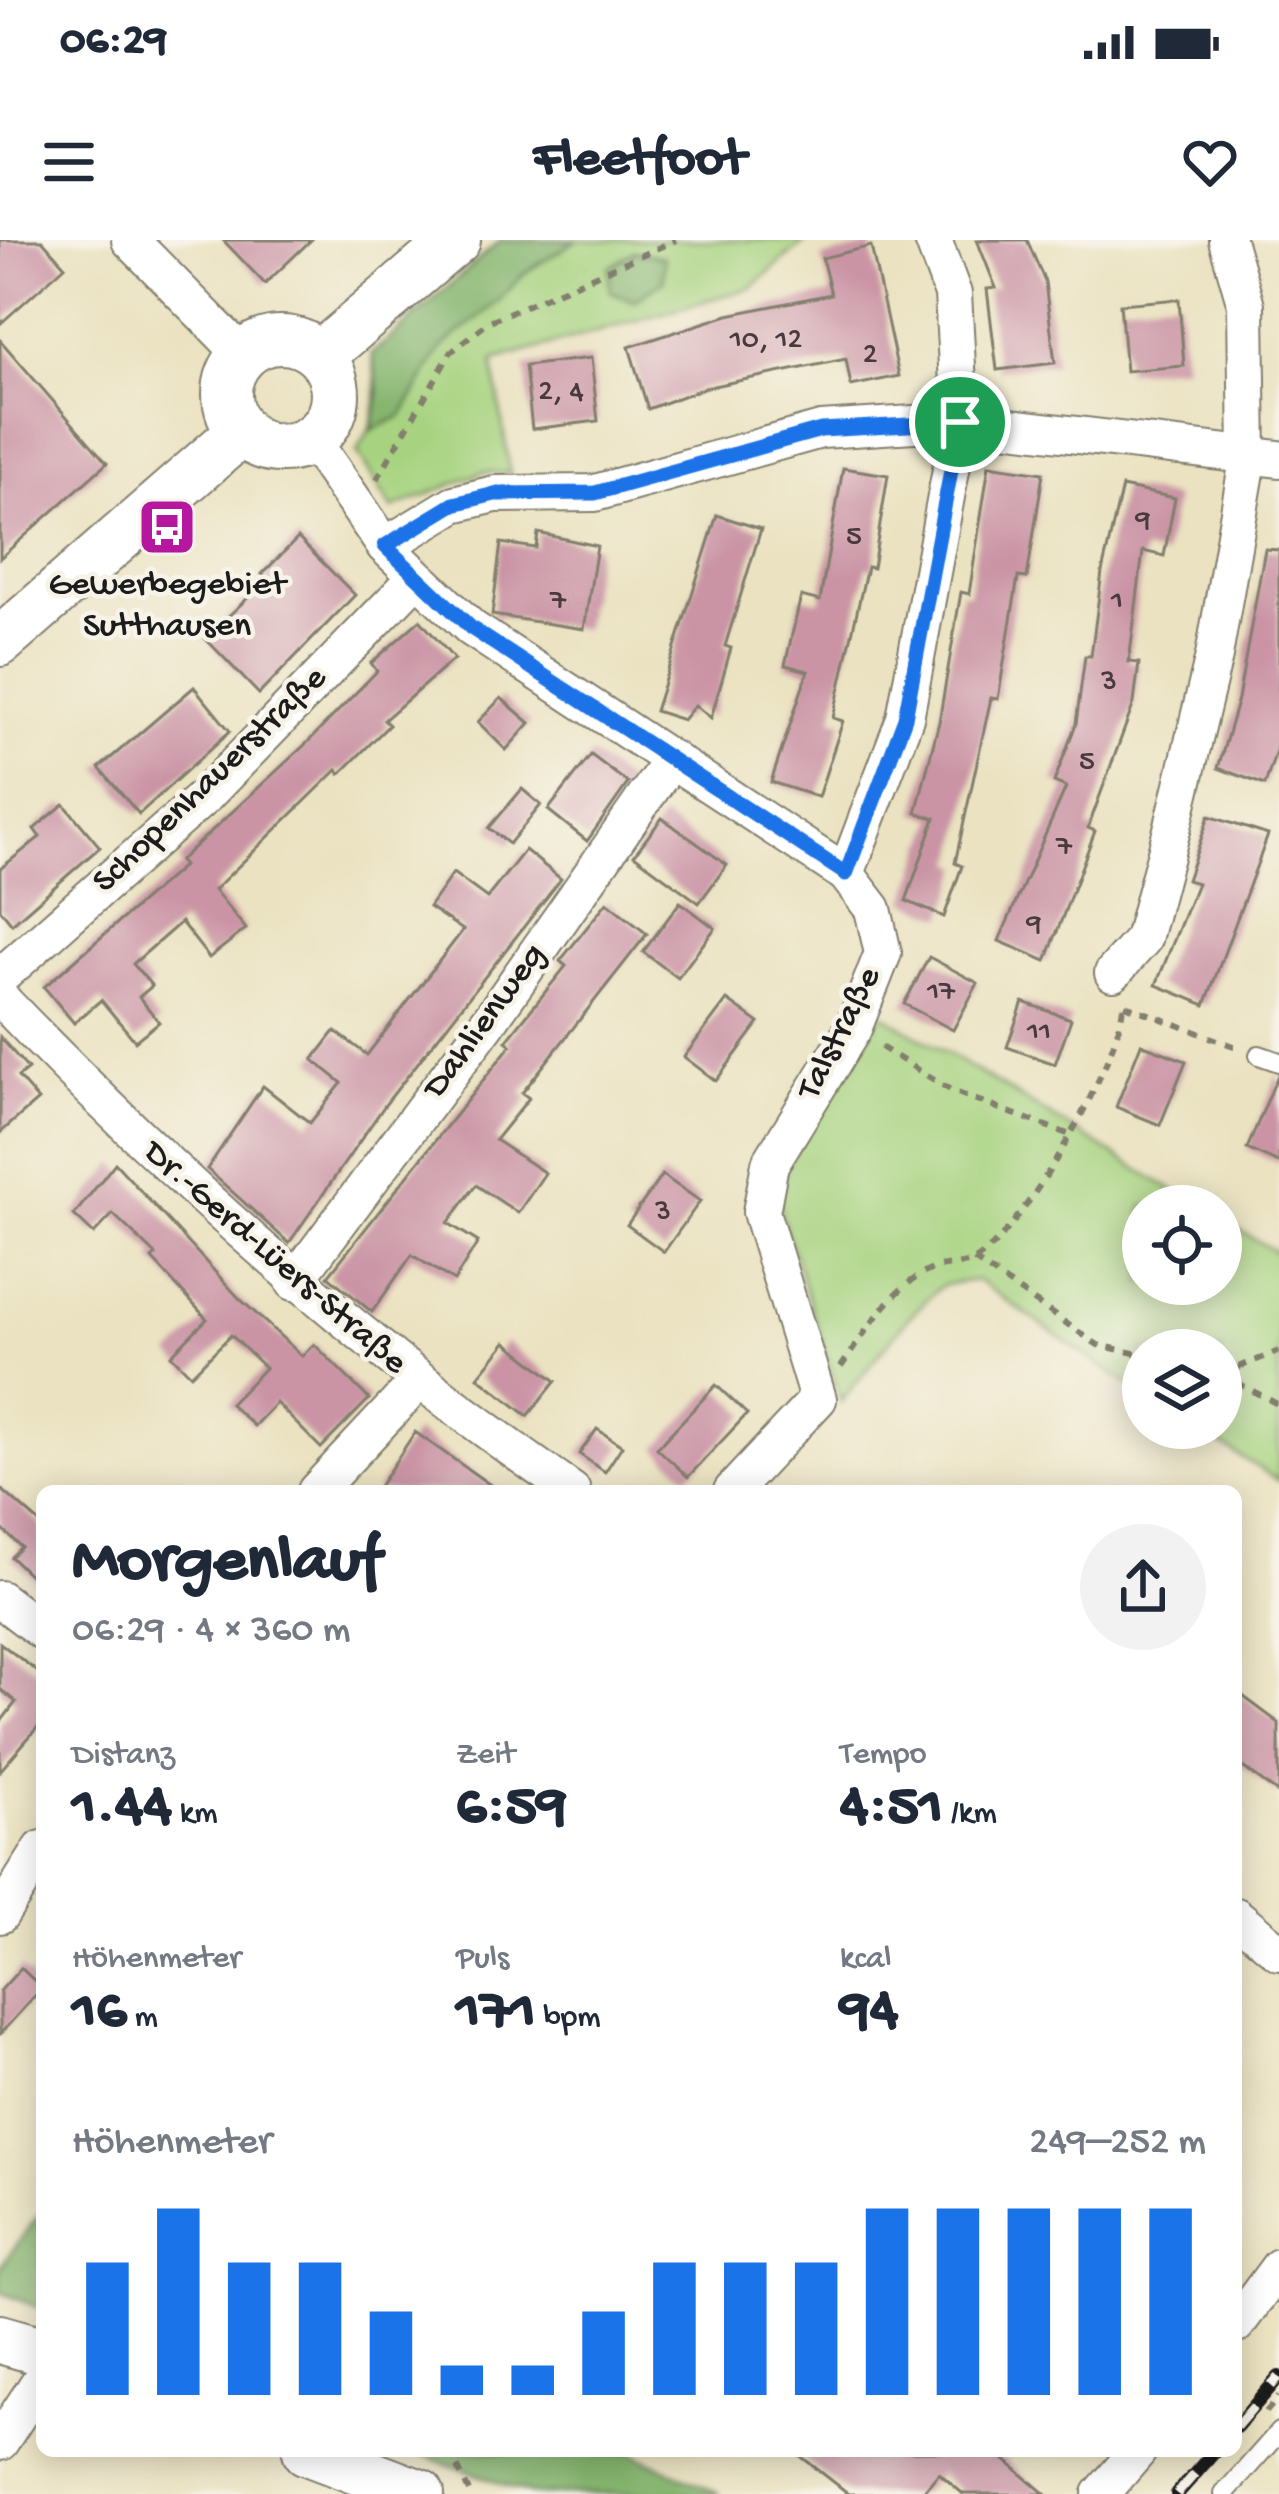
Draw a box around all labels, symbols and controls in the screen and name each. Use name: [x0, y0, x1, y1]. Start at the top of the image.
text: 06:29: [60, 16, 167, 69]
icon: menu: [36, 129, 102, 195]
icon: heart: [1177, 129, 1243, 195]
text: Fleetfoot: [534, 130, 745, 194]
house number: 10, 12: [729, 324, 802, 359]
house number: 2: [863, 339, 877, 374]
pin: [909, 371, 1011, 473]
house number: 2, 4: [538, 376, 584, 411]
icon: arrive: [927, 389, 993, 455]
bus stop icon: Gewerbegebiet Sutthausen: [136, 496, 198, 558]
house number: 9: [1134, 504, 1151, 539]
house number: 5: [846, 521, 862, 556]
place label: Gewerbegebiet Sutthausen: [48, 565, 289, 649]
house number: 7: [549, 585, 567, 620]
house number: 1: [1110, 585, 1123, 620]
street label: Schopenhauerstraße: [85, 658, 337, 904]
house number: 3: [1100, 666, 1117, 701]
house number: 5: [1079, 746, 1095, 781]
house number: 7: [1055, 831, 1073, 866]
house number: 9: [1025, 908, 1042, 943]
street label: Dahlienweg: [414, 936, 557, 1110]
street label: Talstraße: [788, 960, 893, 1109]
house number: 17: [926, 976, 956, 1011]
house number: 11: [1026, 1016, 1051, 1051]
street label: Dr.-Gerd-Lüers-Straße: [132, 1131, 415, 1386]
map controls: [1122, 1185, 1242, 1449]
button: locate: [1122, 1185, 1242, 1305]
house number: 3: [654, 1196, 671, 1231]
button: layers: [1122, 1329, 1242, 1449]
button: share: [1080, 1524, 1206, 1650]
text: Morgenlauf: [72, 1525, 381, 1603]
text: 06:29 · 4 × 360 m: [72, 1609, 350, 1655]
text: Distanz: [72, 1737, 175, 1775]
text: Zeit: [456, 1737, 515, 1775]
text: Tempo: [840, 1737, 927, 1775]
text: 1.44: [72, 1775, 172, 1845]
text: 6:59: [456, 1775, 567, 1845]
text: 4:51: [840, 1775, 943, 1845]
text: km: [172, 1796, 218, 1834]
text: /km: [943, 1796, 997, 1834]
text: Höhenmeter: [72, 1941, 241, 1979]
text: Puls: [456, 1941, 509, 1979]
text: kcal: [840, 1941, 892, 1979]
text: 16: [72, 1979, 127, 2049]
text: 171: [456, 1979, 536, 2049]
text: 94: [840, 1979, 898, 2049]
text: m: [127, 2000, 158, 2038]
text: bpm: [536, 2000, 601, 2038]
text: Höhenmeter: [72, 2121, 272, 2167]
text: 249–252 m: [1029, 2121, 1206, 2167]

